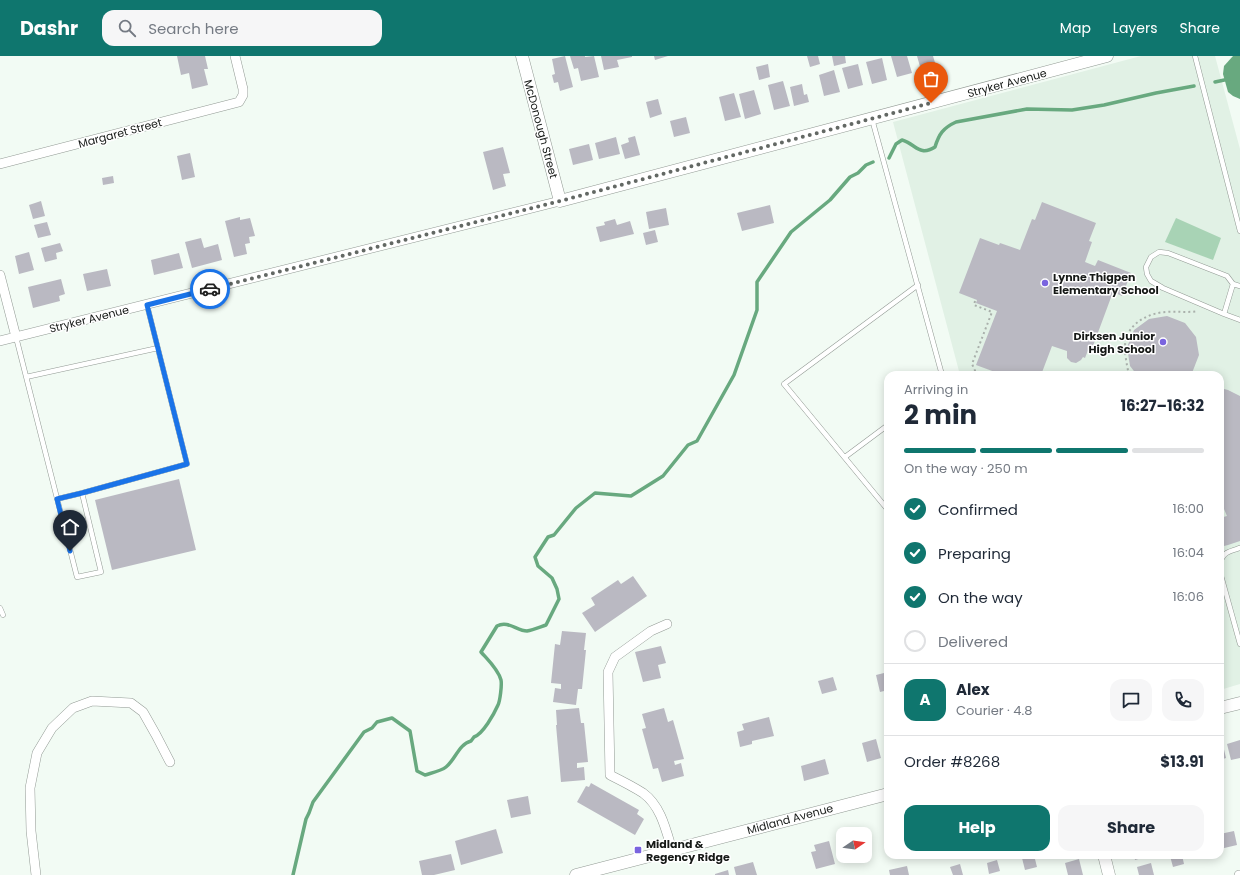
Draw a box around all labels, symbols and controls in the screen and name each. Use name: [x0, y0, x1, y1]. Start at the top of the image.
search box: [102, 10, 382, 46]
text: Dashr: [20, 15, 78, 42]
icon: search: [116, 17, 138, 39]
text: Search here: [148, 18, 239, 39]
text: Map: [1060, 18, 1091, 38]
text: Layers: [1113, 18, 1157, 38]
text: Share: [1179, 18, 1220, 38]
pin: [914, 62, 948, 103]
street label: Stryker Avenue: [966, 65, 1049, 101]
icon: bag: [920, 68, 942, 90]
street label: McDonough Street: [520, 78, 562, 180]
street label: Margaret Street: [76, 114, 164, 152]
courier: [190, 269, 230, 309]
place label: Lynne Thigpen Elementary School: [1053, 269, 1159, 298]
icon: car: [199, 278, 221, 300]
marker: Lynne Thigpen Elementary School: [1040, 278, 1050, 288]
street label: Stryker Avenue: [47, 301, 131, 337]
place label: Dirksen Junior High School: [1073, 328, 1155, 357]
marker: Dirksen Junior High School: [1158, 337, 1168, 347]
text: Arriving in: [904, 380, 968, 399]
text: 16:27–16:32: [1120, 395, 1204, 416]
text: 2 min: [904, 397, 977, 433]
text: On the way · 250 m: [904, 459, 1028, 478]
icon: check: [904, 498, 926, 520]
text: Confirmed: [938, 499, 1018, 520]
text: 16:00: [1172, 499, 1204, 518]
pin: [53, 510, 87, 551]
icon: home: [59, 516, 81, 538]
icon: check: [904, 542, 926, 564]
text: Preparing: [938, 543, 1011, 564]
text: 16:04: [1172, 543, 1204, 562]
icon: check: [904, 586, 926, 608]
text: On the way: [938, 587, 1023, 608]
text: 16:06: [1172, 587, 1204, 606]
text: Delivered: [938, 631, 1008, 652]
text: Alex: [956, 679, 990, 700]
button: chat: [1110, 679, 1152, 721]
button: phone: [1162, 679, 1204, 721]
text: A: [919, 689, 931, 710]
text: Courier · 4.8: [956, 701, 1032, 720]
text: Order #8268: [904, 751, 1000, 772]
text: $13.91: [1160, 751, 1204, 772]
street label: Midland Avenue: [745, 800, 835, 838]
button: Help: [904, 805, 1050, 851]
button: Share: [1058, 805, 1204, 851]
north arrow: [836, 827, 872, 863]
map controls: [836, 827, 872, 863]
place label: Midland & Regency Ridge: [646, 836, 730, 865]
marker: Midland & Regency Ridge: [633, 845, 643, 855]

